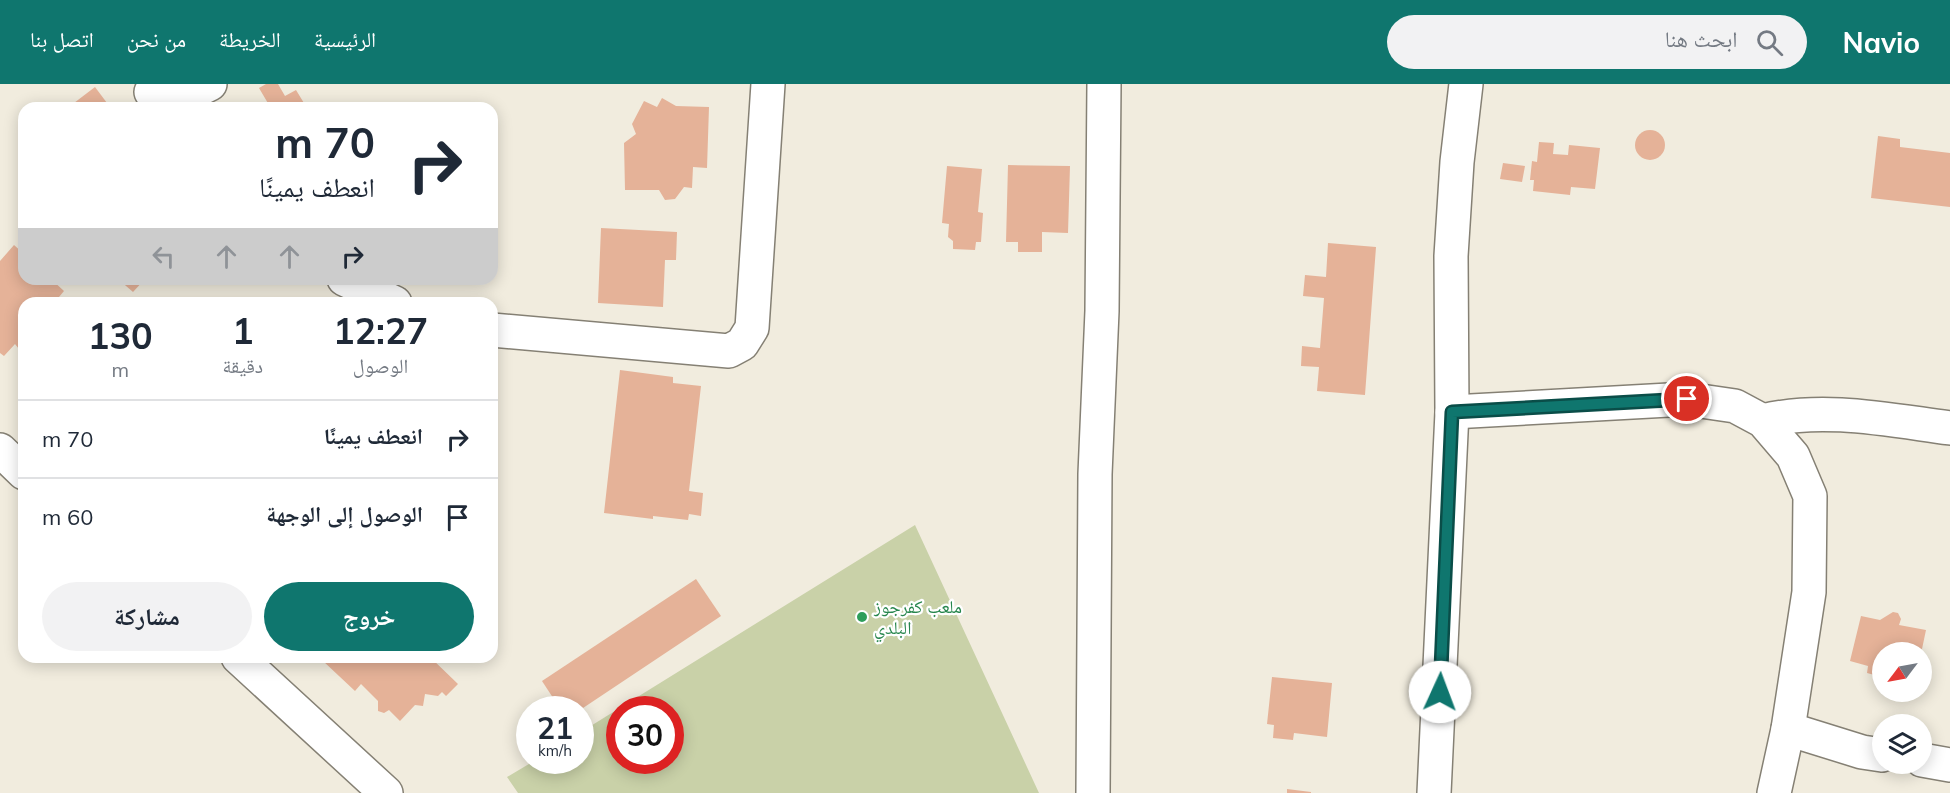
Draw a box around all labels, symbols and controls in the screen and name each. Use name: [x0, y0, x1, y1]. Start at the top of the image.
search box: [1387, 15, 1807, 69]
text: ابحث هنا: [1665, 25, 1738, 53]
text: Navio: [1843, 25, 1920, 60]
text: اتصل بنا: [30, 26, 94, 52]
text: من نحن: [127, 26, 186, 52]
text: الخريطة: [219, 26, 281, 52]
text: الرئيسية: [314, 26, 376, 52]
icon: search: [1753, 26, 1786, 59]
text: 70 m: [275, 116, 375, 169]
icon: right: [396, 126, 474, 204]
text: انعطف يمينًا: [259, 170, 375, 204]
icon: left: [147, 240, 180, 273]
icon: ahead: [210, 240, 243, 273]
icon: ahead: [273, 240, 306, 273]
icon: right: [336, 240, 369, 273]
text: 1: [232, 308, 254, 353]
text: 12:27: [333, 308, 428, 353]
text: 130: [88, 313, 153, 358]
text: دقيقة: [222, 353, 263, 378]
text: الوصول: [353, 353, 408, 378]
text: m: [111, 357, 129, 382]
pin: [1661, 373, 1712, 424]
icon: arrive: [1670, 382, 1703, 415]
text: انعطف يمينًا: [324, 422, 423, 450]
icon: right: [441, 423, 474, 456]
text: 70 m: [42, 425, 93, 453]
text: الوصول إلى الوجهة: [266, 500, 423, 528]
icon: arrive: [441, 501, 474, 534]
text: 60 m: [42, 503, 93, 531]
button: مشاركة: [42, 582, 252, 651]
button: خروج: [264, 582, 474, 651]
place label: ملعب كفرجوز البلدي: [873, 595, 962, 643]
marker: ملعب كفرجوز البلدي: [855, 610, 869, 624]
north arrow: [1872, 642, 1932, 702]
map controls: [1872, 642, 1932, 774]
position arrow: [1408, 660, 1472, 724]
speed limit sign: 30: [606, 696, 684, 774]
text: 21: [537, 709, 573, 747]
button: layers: [1872, 714, 1932, 774]
text: km/h: [538, 741, 572, 760]

